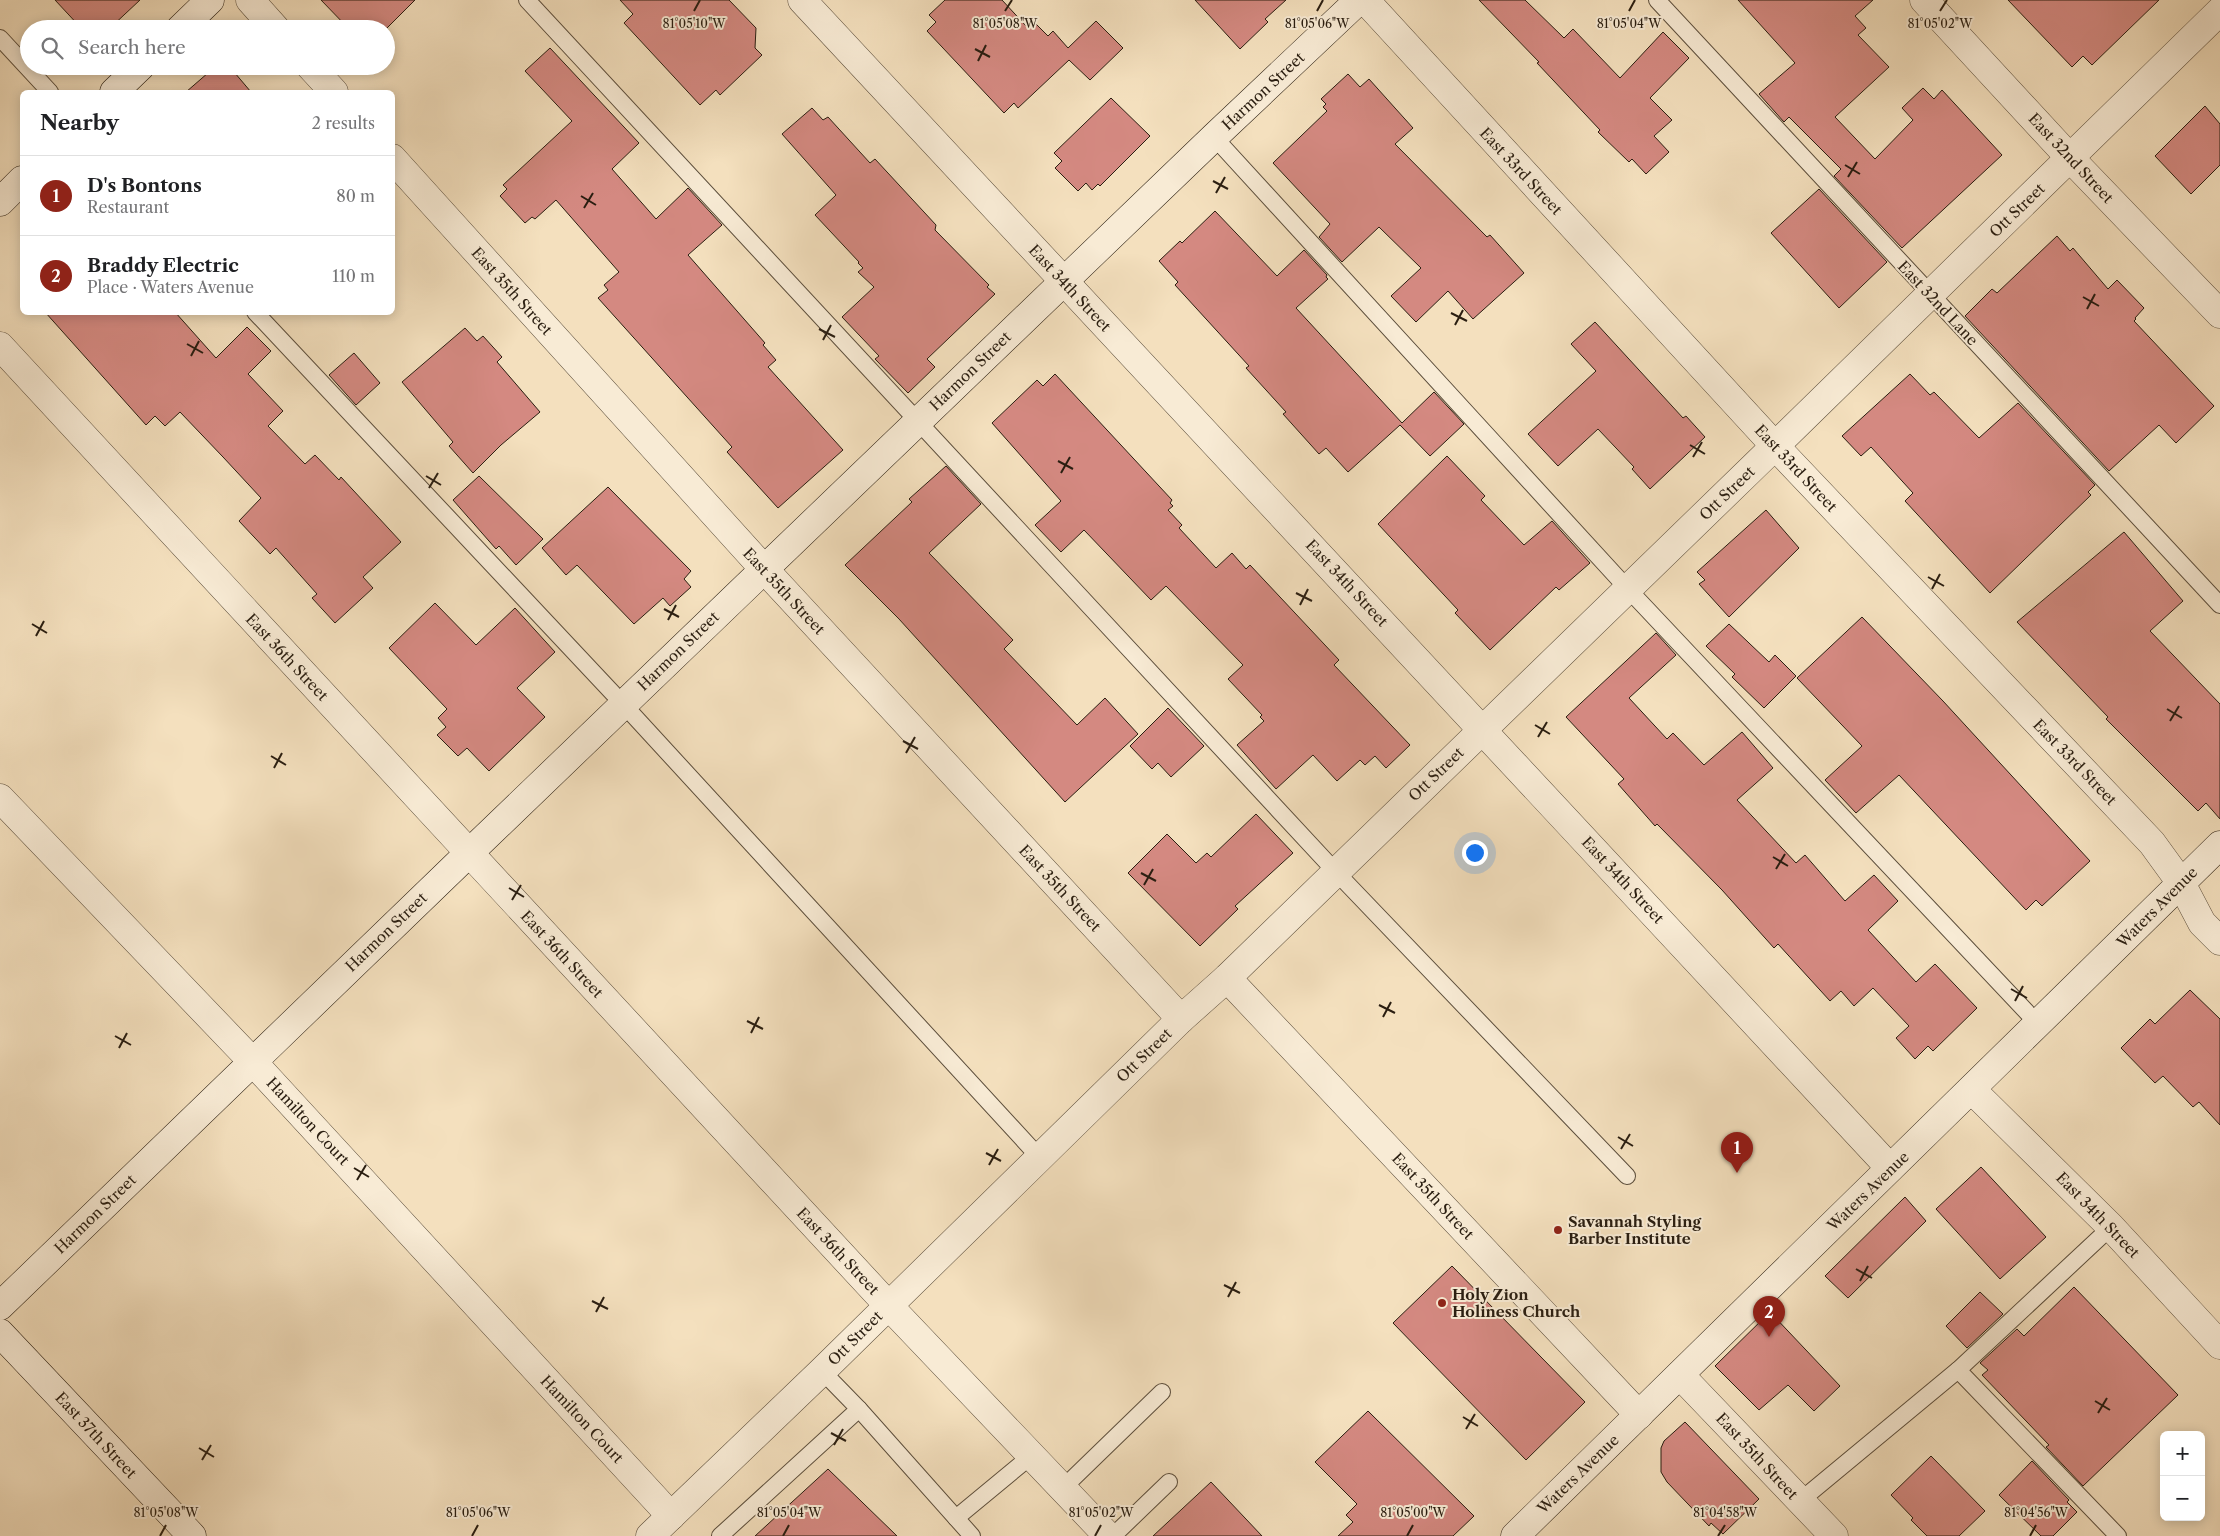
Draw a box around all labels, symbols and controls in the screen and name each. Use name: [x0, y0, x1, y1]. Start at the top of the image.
text: 81°05'10"W: [663, 16, 726, 31]
text: 81°05'08"W: [972, 16, 1038, 31]
text: 81°05'06"W: [1285, 16, 1350, 31]
text: 81°05'04"W: [1597, 16, 1662, 31]
text: 81°05'02"W: [1908, 16, 1973, 31]
search box: [20, 20, 395, 75]
icon: search: [38, 34, 66, 62]
text: Search here: [78, 36, 186, 59]
street label: Harmon Street: [1218, 47, 1309, 134]
street label: East 32nd Street: [2025, 109, 2118, 207]
text: Nearby: [40, 110, 119, 135]
text: 2 results: [312, 113, 375, 133]
street label: East 33rd Street: [1476, 123, 1567, 219]
text: D's Bontons: [87, 174, 202, 197]
street label: Ott Street: [1985, 179, 2049, 241]
text: 1: [52, 186, 60, 206]
text: 80 m: [336, 186, 375, 206]
text: Restaurant: [87, 197, 169, 217]
street label: East 34th Street: [1025, 241, 1116, 336]
street label: East 35th Street: [468, 243, 557, 339]
text: Braddy Electric: [87, 254, 239, 277]
street label: East 32nd Lane: [1894, 257, 1982, 349]
text: 2: [51, 266, 61, 286]
text: 110 m: [332, 266, 375, 286]
text: Place · Waters Avenue: [87, 277, 254, 297]
street label: Harmon Street: [925, 327, 1015, 415]
street label: East 33rd Street: [1751, 420, 1842, 516]
street label: Ott Street: [1695, 462, 1759, 524]
street label: East 34th Street: [1302, 536, 1393, 631]
street label: East 35th Street: [739, 544, 829, 639]
street label: Harmon Street: [633, 607, 723, 695]
street label: East 36th Street: [242, 609, 333, 705]
street label: East 33rd Street: [2029, 715, 2121, 809]
street label: Ott Street: [1404, 743, 1468, 805]
street label: East 34th Street: [1578, 833, 1669, 928]
your location: [1462, 840, 1488, 866]
street label: East 35th Street: [1015, 841, 1105, 936]
street label: Waters Avenue: [2112, 863, 2201, 952]
street label: Harmon Street: [341, 888, 431, 976]
street label: East 36th Street: [517, 906, 608, 1002]
street label: Ott Street: [1112, 1024, 1176, 1086]
street label: Hamilton Court: [262, 1073, 354, 1169]
pin: 1: [1721, 1132, 1753, 1173]
street label: Waters Avenue: [1822, 1147, 1913, 1235]
street label: East 35th Street: [1388, 1149, 1478, 1244]
street label: East 34th Street: [2052, 1168, 2144, 1262]
street label: Harmon Street: [50, 1170, 140, 1258]
street label: East 36th Street: [793, 1203, 884, 1299]
place label: Savannah Styling Barber Institute: [1568, 1212, 1701, 1248]
marker: Savannah Styling Barber Institute: [1552, 1224, 1564, 1236]
place label: Holy Zion Holiness Church: [1452, 1285, 1581, 1321]
pin: 2: [1753, 1296, 1785, 1337]
marker: Holy Zion Holiness Church: [1436, 1297, 1448, 1309]
street label: Ott Street: [824, 1306, 887, 1369]
street label: Hamilton Court: [536, 1371, 628, 1467]
street label: East 37th Street: [51, 1388, 141, 1483]
street label: East 35th Street: [1712, 1409, 1802, 1504]
street label: Waters Avenue: [1532, 1430, 1623, 1518]
map controls: [2160, 1431, 2205, 1521]
button: +: [2160, 1431, 2205, 1476]
button: −: [2160, 1476, 2205, 1521]
text: 81°05'08"W: [133, 1505, 199, 1520]
text: 81°05'06"W: [446, 1505, 511, 1520]
text: 81°05'04"W: [757, 1505, 822, 1520]
text: 81°05'02"W: [1069, 1505, 1134, 1520]
text: 81°05'00"W: [1380, 1505, 1447, 1520]
text: 81°04'58"W: [1693, 1505, 1758, 1520]
text: 81°04'56"W: [2004, 1505, 2069, 1520]

